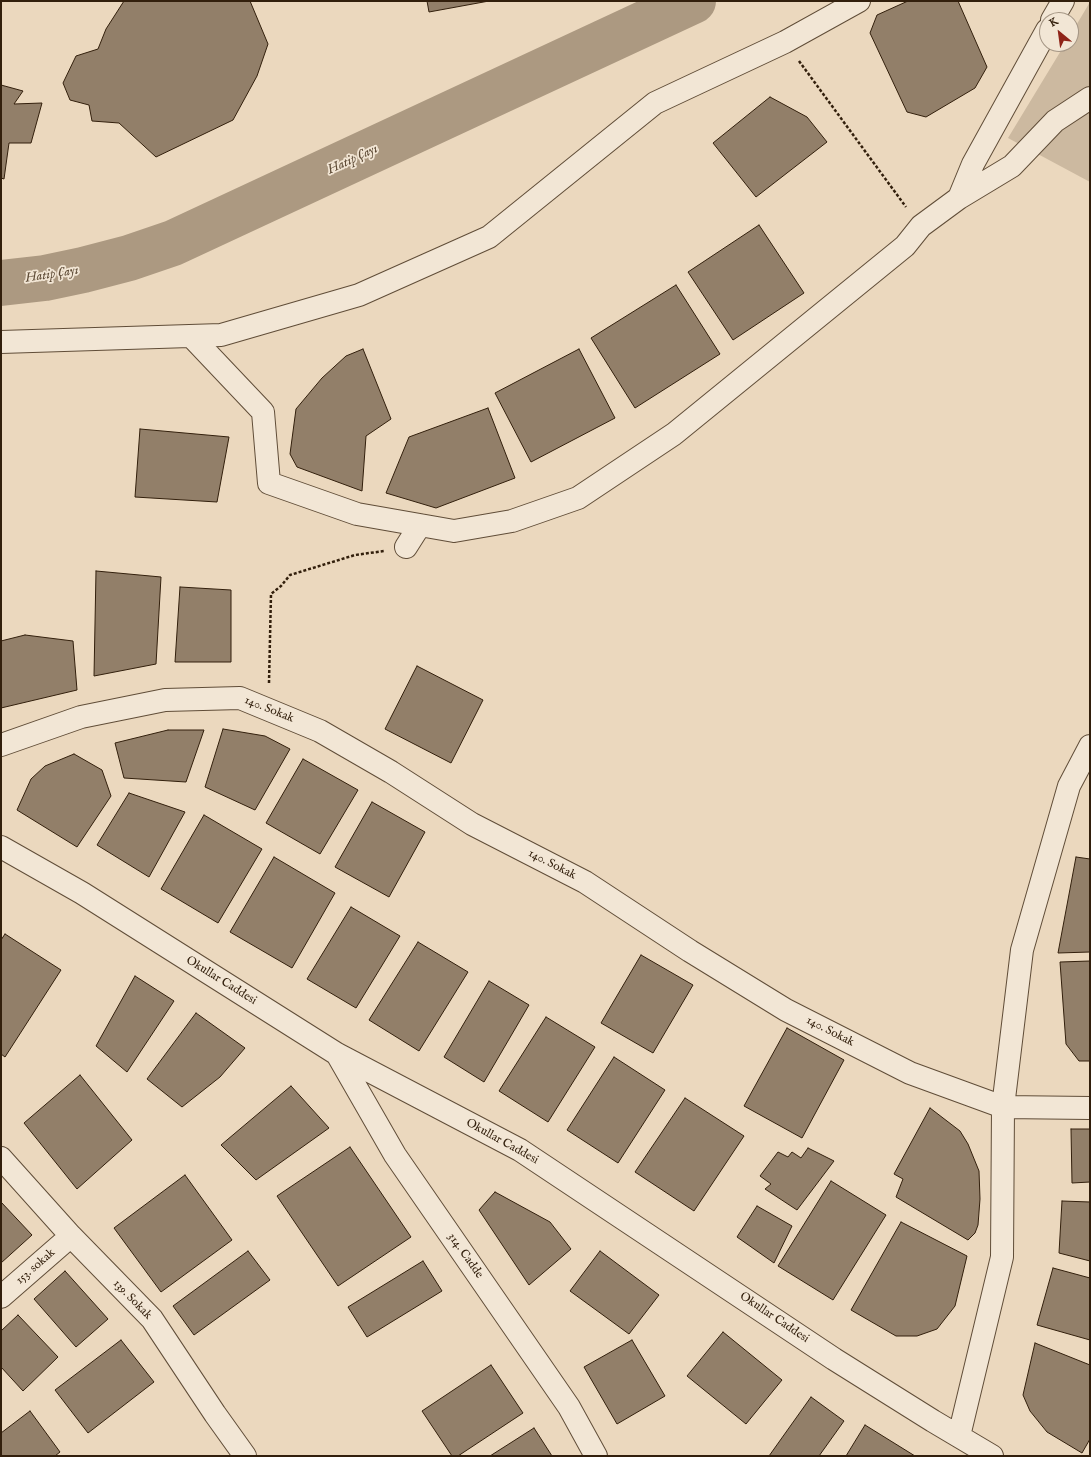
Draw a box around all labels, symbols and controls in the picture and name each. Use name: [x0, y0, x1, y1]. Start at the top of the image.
north arrow: [1039, 12, 1079, 52]
text: K: [1047, 14, 1061, 30]
water label: Hatip Çayı: [325, 142, 381, 178]
water label: Hatip Çayı: [24, 263, 80, 287]
street label: 140. Sokak: [242, 694, 296, 726]
street label: 140. Sokak: [526, 847, 578, 883]
street label: Okullar Caddesi: [183, 953, 259, 1009]
street label: 140. Sokak: [804, 1014, 856, 1050]
street label: Okullar Caddesi: [463, 1116, 541, 1168]
street label: 314. Cadde: [444, 1230, 486, 1282]
street label: 153. sokak: [13, 1246, 59, 1288]
street label: 139. Sokak: [109, 1277, 155, 1323]
street label: Okullar Caddesi: [736, 1289, 812, 1347]

